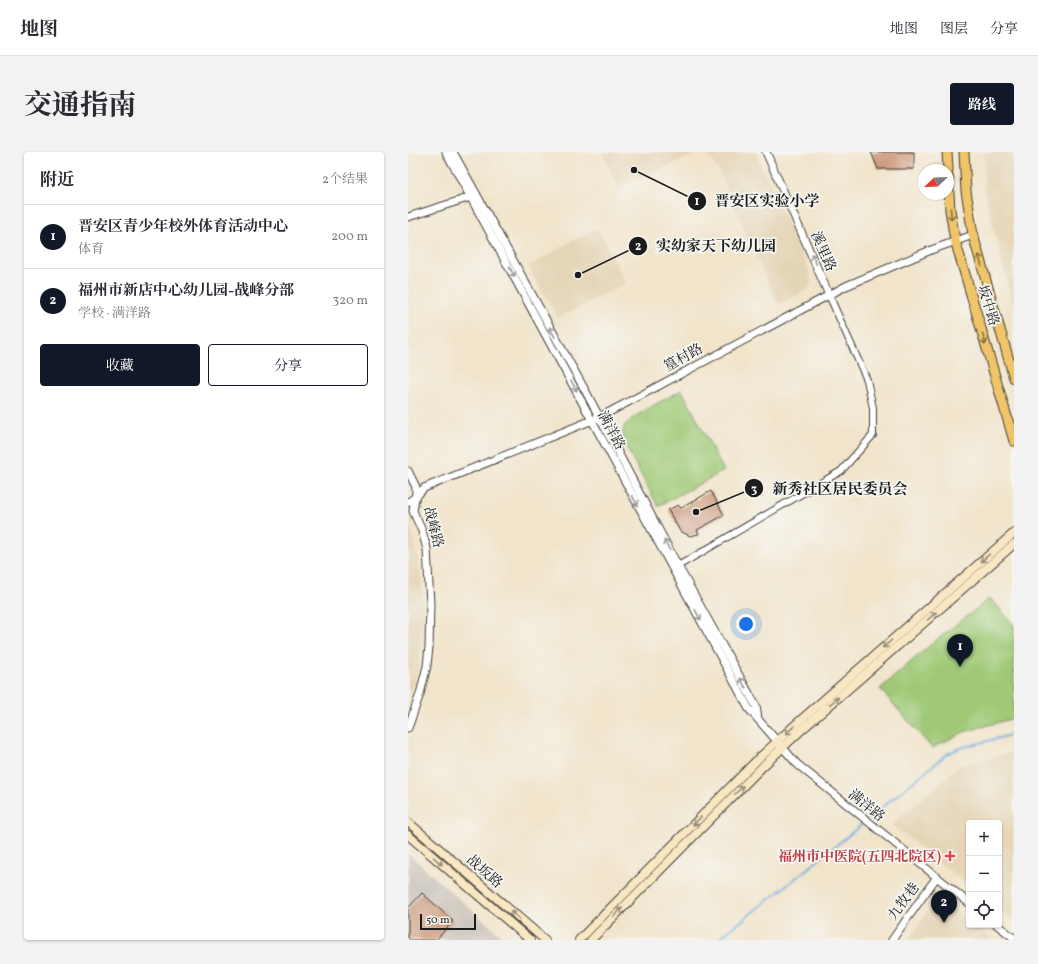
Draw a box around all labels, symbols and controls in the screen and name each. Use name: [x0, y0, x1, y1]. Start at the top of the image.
text: 地图: [20, 17, 58, 43]
text: 地图: [890, 20, 918, 39]
text: 图层: [940, 20, 968, 39]
text: 分享: [990, 20, 1018, 39]
button: 路线: [950, 83, 1014, 125]
text: 交通指南: [24, 87, 136, 126]
north arrow: [918, 164, 954, 200]
text: 附近: [40, 169, 74, 192]
text: 2个结果: [322, 171, 368, 189]
callout: 晋安区实验小学: [687, 187, 828, 214]
text: 晋安区实验小学: [714, 192, 820, 213]
text: 1: [695, 194, 700, 210]
one-way arrow: [947, 207, 955, 220]
text: 晋安区青少年校外体育活动中心: [78, 217, 288, 238]
text: 1: [50, 228, 56, 246]
text: 200 m: [331, 228, 368, 246]
street label: 溪里路: [805, 229, 840, 275]
callout: 实幼家天下幼儿园: [628, 232, 784, 259]
text: 实幼家天下幼儿园: [656, 237, 776, 258]
text: 2: [635, 239, 641, 255]
text: 体育: [78, 241, 104, 259]
one-way arrow: [976, 253, 983, 266]
one-way arrow: [809, 254, 817, 266]
one-way arrow: [508, 266, 516, 278]
text: 福州市新店中心幼儿园-战峰分部: [78, 281, 294, 302]
street label: 坂中路: [972, 283, 1003, 328]
text: 2: [50, 292, 56, 310]
text: 320 m: [333, 292, 368, 310]
text: 学校 · 满洋路: [78, 305, 151, 323]
one-way arrow: [548, 326, 556, 338]
one-way arrow: [981, 333, 988, 346]
street label: 篁村路: [661, 340, 707, 377]
button: 收藏: [40, 344, 200, 386]
button: 分享: [208, 344, 368, 386]
one-way arrow: [570, 380, 578, 392]
street label: 满洋路: [592, 408, 629, 454]
callout: 新秀社区居民委员会: [744, 475, 915, 502]
text: 新秀社区居民委员会: [772, 480, 908, 501]
text: 3: [751, 482, 757, 498]
one-way arrow: [632, 495, 640, 507]
street label: 战峰路: [418, 505, 447, 550]
one-way arrow: [663, 539, 670, 551]
one-way arrow: [979, 554, 990, 563]
one-way arrow: [694, 609, 702, 621]
one-way arrow: [927, 611, 937, 620]
your location: [736, 614, 756, 634]
pin: 1: [947, 634, 973, 667]
one-way arrow: [882, 639, 892, 649]
one-way arrow: [739, 677, 746, 689]
one-way arrow: [829, 697, 840, 706]
one-way arrow: [785, 725, 795, 734]
one-way arrow: [734, 785, 744, 795]
street label: 满洋路: [844, 786, 888, 827]
one-way arrow: [692, 816, 702, 826]
map controls: [966, 820, 1002, 928]
button: +: [966, 820, 1002, 856]
place label: 福州市中医院(五四北院区): [778, 848, 941, 867]
marker: 福州市中医院(五四北院区): [944, 850, 956, 862]
street label: 战坂路: [462, 851, 506, 893]
one-way arrow: [432, 856, 443, 865]
button: −: [966, 856, 1002, 892]
street label: 九牧巷: [884, 879, 924, 924]
pin: 2: [931, 890, 957, 923]
button: locate: [966, 892, 1002, 928]
one-way arrow: [613, 907, 623, 917]
one-way arrow: [510, 910, 520, 919]
scale bar: [420, 912, 476, 931]
text: 50 m: [426, 913, 450, 928]

